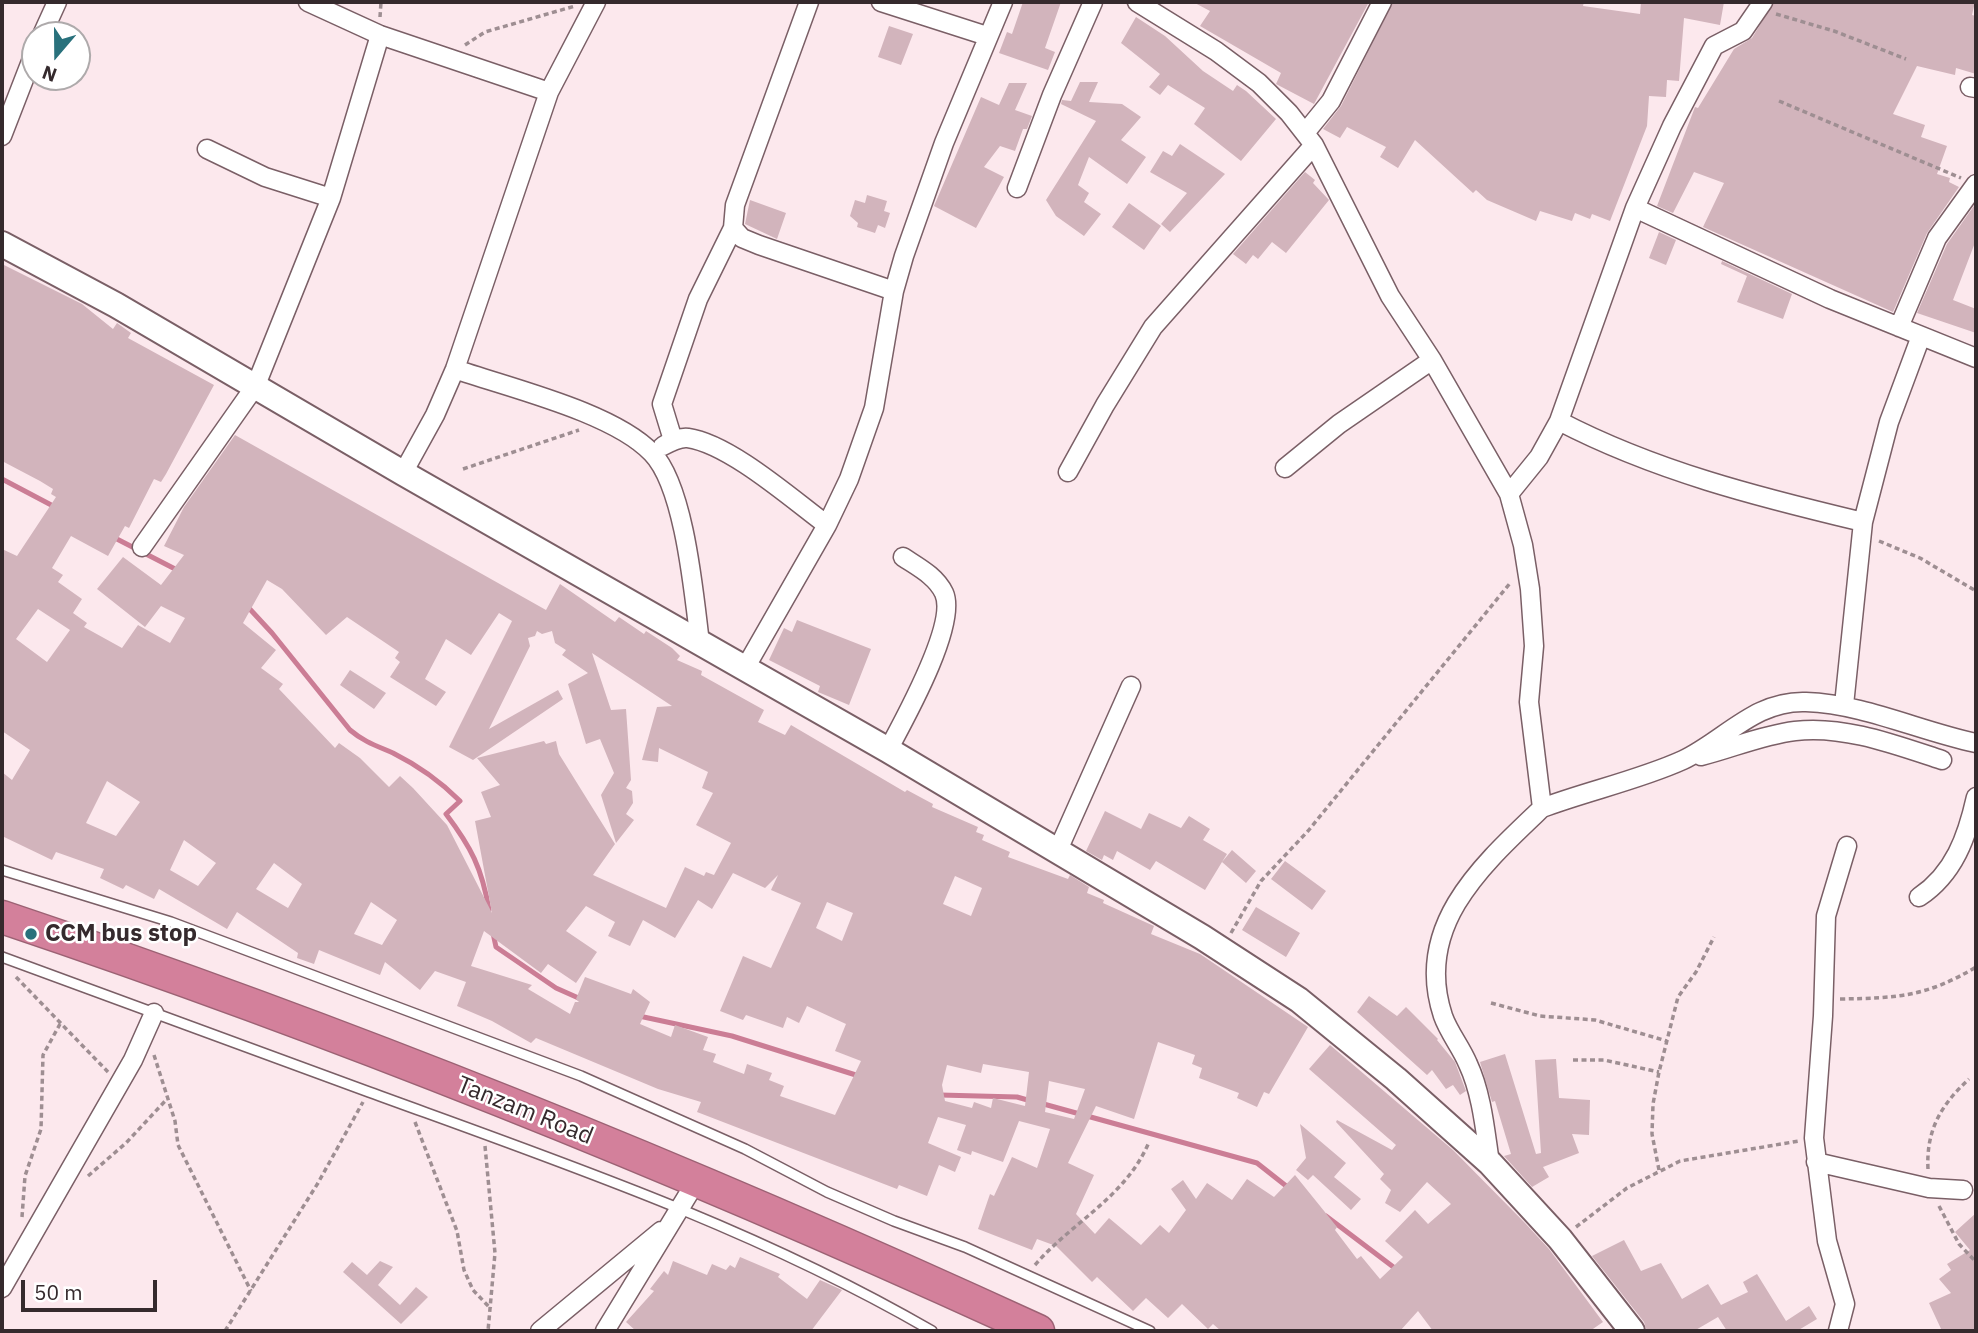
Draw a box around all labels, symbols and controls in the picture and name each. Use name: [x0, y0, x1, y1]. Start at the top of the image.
north arrow: [21, 21, 91, 91]
text: N: [39, 60, 60, 87]
place label: CCM bus stop: [45, 920, 197, 948]
marker: CCM bus stop: [23, 926, 39, 942]
street label: Tanzam Road: [453, 1071, 597, 1151]
scale bar: [24, 1266, 161, 1310]
text: 50 m: [34, 1278, 83, 1306]

